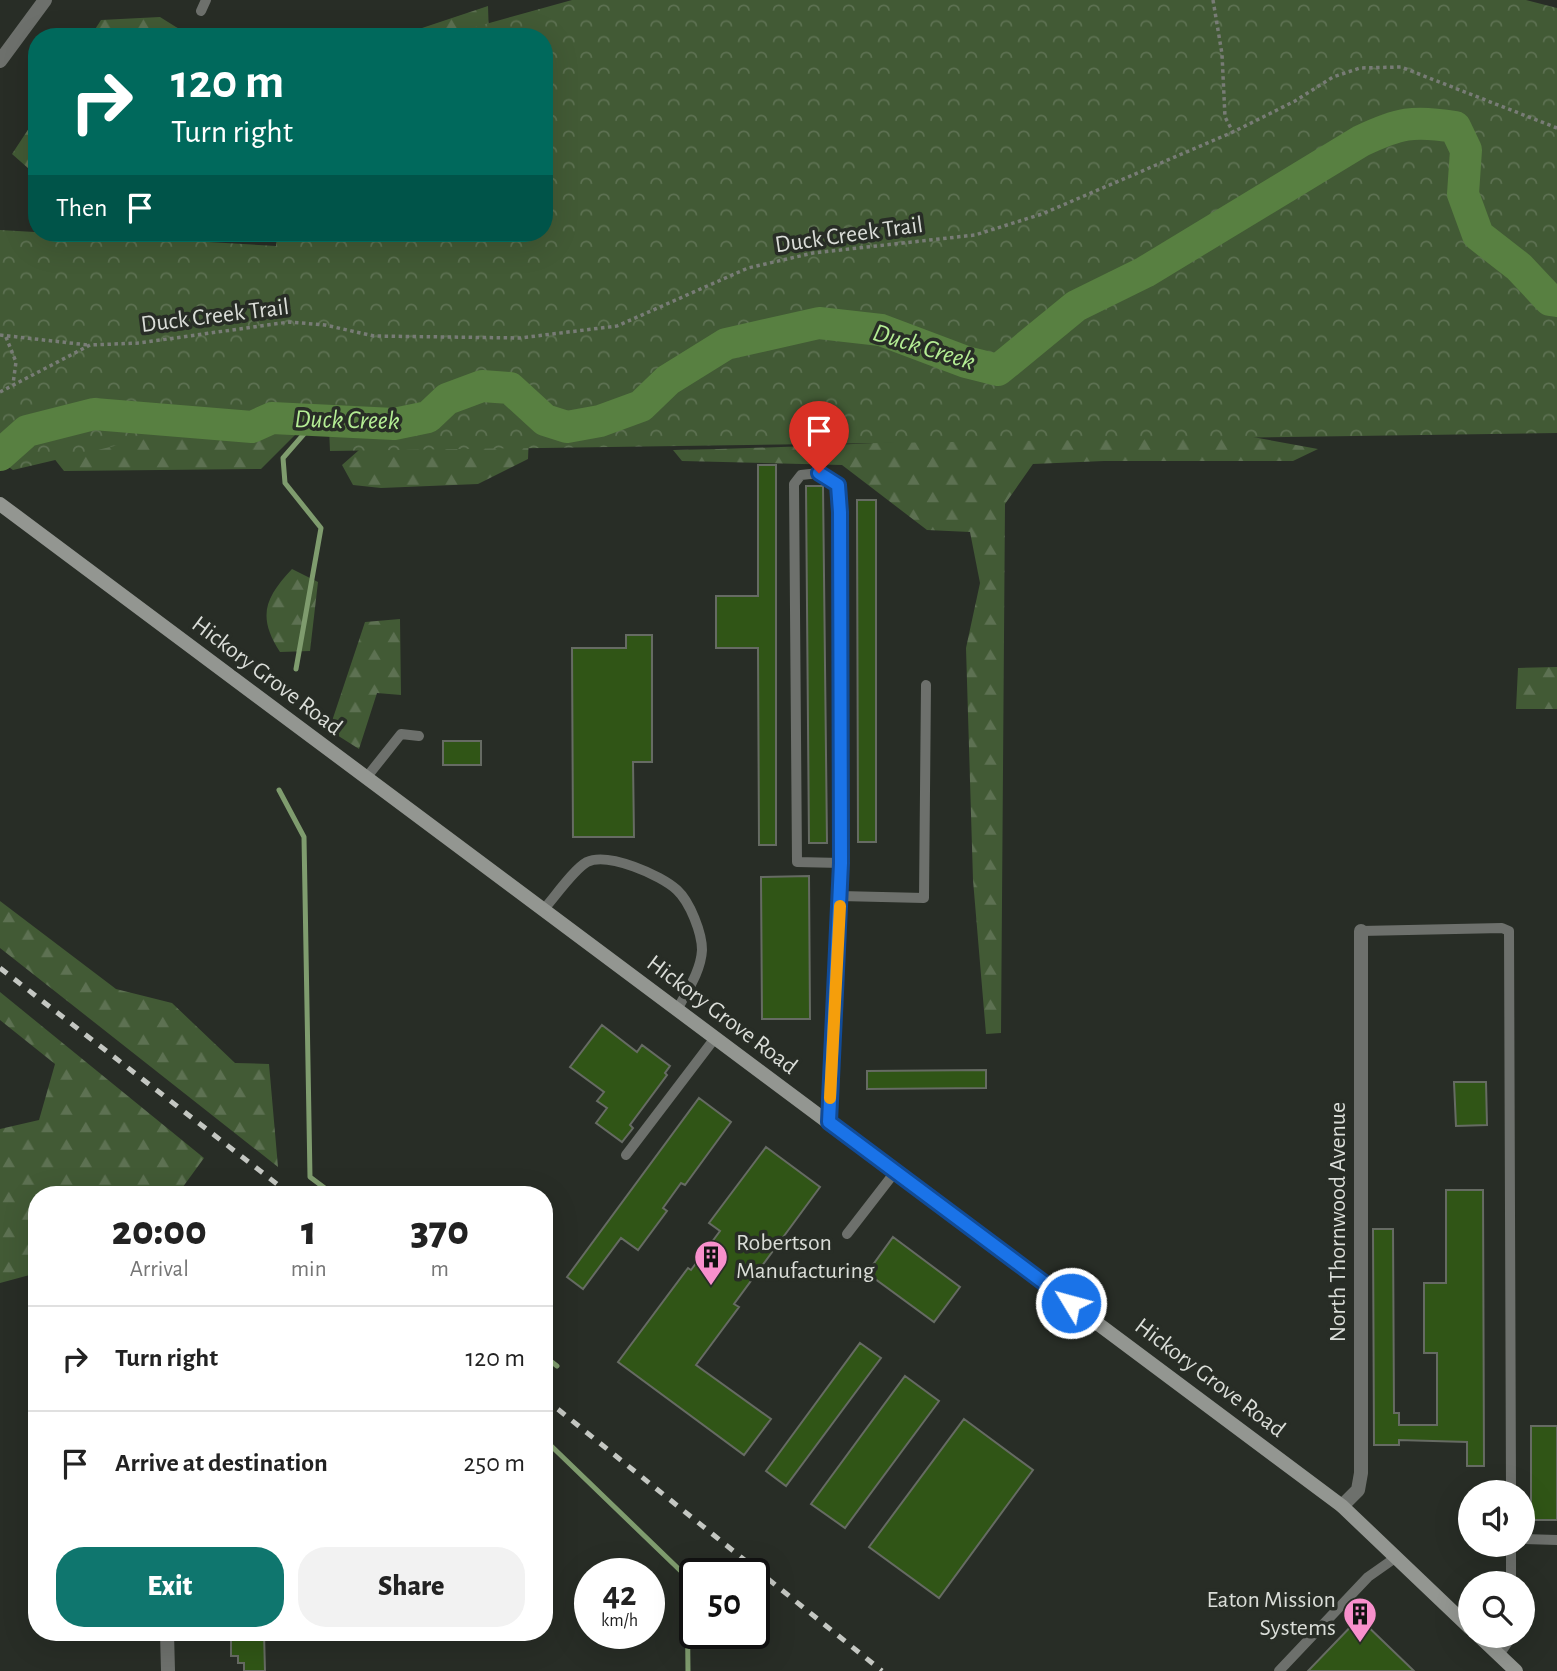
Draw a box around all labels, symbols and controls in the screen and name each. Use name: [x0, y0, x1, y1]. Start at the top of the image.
icon: right: [56, 56, 147, 147]
text: 120 m: [171, 58, 284, 107]
text: Turn right: [171, 116, 293, 148]
icon: arrive: [121, 189, 159, 227]
text: Then: [56, 195, 107, 221]
street label: Duck Creek Trail: [773, 213, 925, 257]
street label: Duck Creek Trail: [139, 295, 291, 337]
water label: Duck Creek: [870, 319, 978, 375]
pin: [789, 401, 849, 473]
water label: Duck Creek: [294, 406, 400, 434]
icon: arrive: [800, 412, 838, 450]
street label: Hickory Grove Road: [187, 612, 347, 740]
street label: Hickory Grove Road: [642, 951, 802, 1079]
street label: North Thornwood Avenue: [1326, 1102, 1350, 1342]
text: 20:00: [112, 1210, 207, 1252]
text: 1: [301, 1210, 316, 1252]
text: 370: [410, 1210, 469, 1252]
place label: Robertson Manufacturing: [736, 1231, 875, 1283]
building icon: Robertson Manufacturing: [692, 1238, 730, 1287]
text: Arrival: [130, 1258, 189, 1281]
text: min: [291, 1258, 327, 1281]
text: m: [431, 1258, 449, 1281]
position arrow: [1034, 1266, 1108, 1340]
street label: Hickory Grove Road: [1130, 1314, 1290, 1442]
icon: right: [56, 1340, 94, 1378]
text: Turn right: [115, 1345, 218, 1371]
text: 120 m: [465, 1345, 525, 1371]
icon: arrive: [56, 1445, 94, 1483]
text: Arrive at destination: [115, 1450, 328, 1476]
text: 250 m: [463, 1450, 525, 1476]
map controls: [1458, 1480, 1535, 1648]
button: sound: [1458, 1480, 1535, 1557]
button: Exit: [56, 1547, 284, 1627]
button: Share: [298, 1547, 525, 1627]
speed limit sign: 50: [679, 1558, 770, 1649]
button: search: [1458, 1571, 1535, 1648]
text: 42: [602, 1577, 637, 1612]
place label: Eaton Mission Systems: [1206, 1588, 1336, 1640]
building icon: Eaton Mission Systems: [1341, 1595, 1379, 1644]
text: km/h: [601, 1612, 638, 1630]

